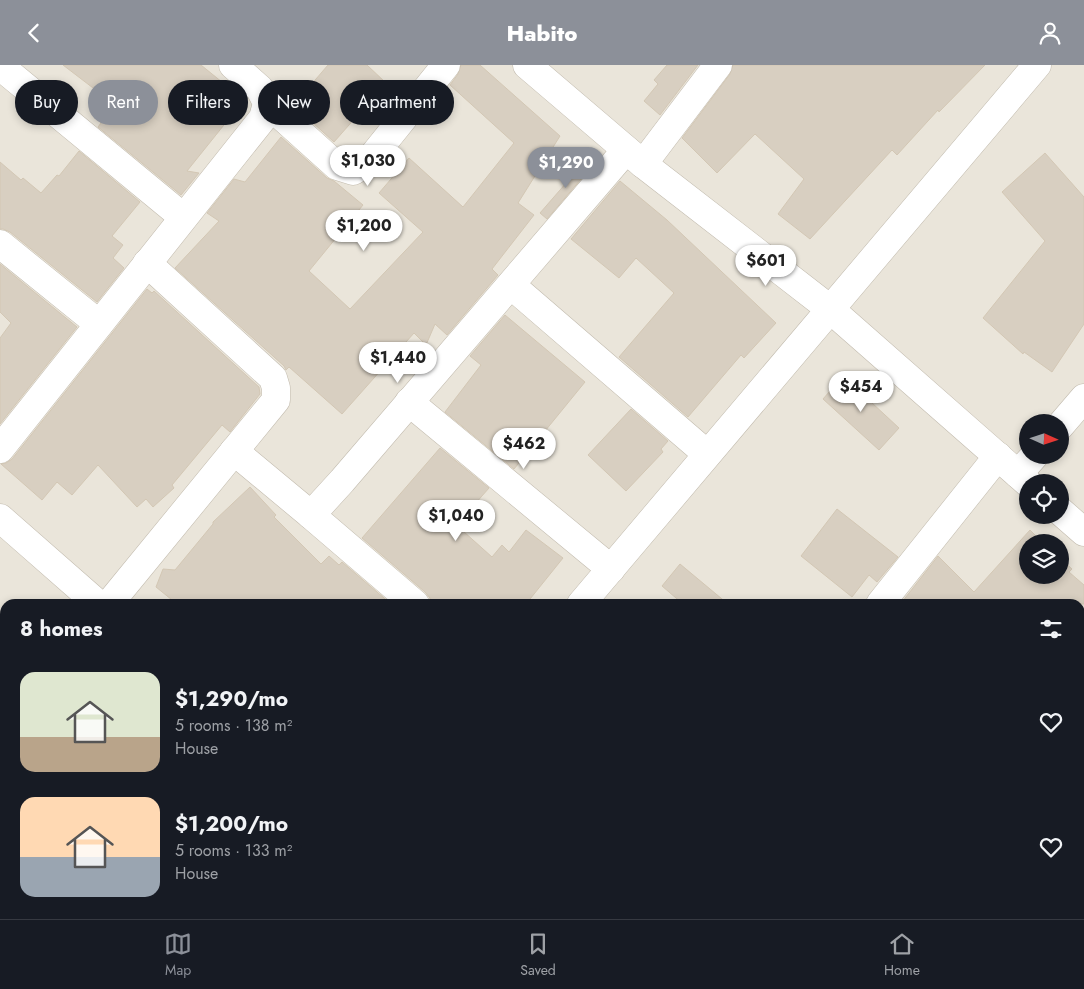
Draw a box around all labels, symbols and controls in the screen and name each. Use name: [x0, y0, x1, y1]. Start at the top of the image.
text: Habito: [507, 17, 577, 49]
icon: back: [20, 19, 48, 47]
icon: person: [1036, 19, 1064, 47]
chip: Buy: [15, 80, 78, 125]
chip: Rent: [88, 80, 158, 125]
chip: Filters: [168, 80, 248, 125]
chip: New: [258, 80, 330, 125]
chip: Apartment: [340, 80, 454, 125]
pin: $1,030: [327, 145, 409, 187]
pin: $1,290: [525, 147, 607, 189]
text: $1,030: [341, 149, 395, 172]
text: $1,290: [538, 151, 594, 174]
pin: $1,200: [323, 209, 405, 252]
text: $1,200: [337, 214, 391, 237]
pin: $601: [736, 245, 796, 287]
text: $601: [746, 249, 786, 272]
pin: $1,440: [357, 341, 439, 384]
text: $1,440: [370, 346, 426, 369]
pin: $454: [831, 371, 891, 413]
text: $454: [840, 375, 882, 398]
north arrow: [1019, 414, 1069, 464]
map controls: [1019, 414, 1069, 584]
pin: $462: [494, 427, 554, 470]
text: $462: [503, 432, 545, 455]
button: locate: [1019, 474, 1069, 524]
pin: $1,040: [415, 499, 497, 542]
text: $1,040: [428, 504, 484, 527]
button: layers: [1019, 534, 1069, 584]
text: 8 homes: [20, 614, 103, 644]
icon: filters: [1037, 615, 1065, 643]
text: $1,290/mo: [175, 684, 288, 714]
icon: home: [60, 692, 120, 752]
icon: heart: [1037, 708, 1065, 736]
text: 5 rooms · 138 m²: [175, 714, 292, 737]
text: House: [175, 737, 218, 760]
text: $1,200/mo: [175, 809, 288, 839]
icon: home: [60, 817, 120, 877]
icon: heart: [1037, 833, 1065, 861]
text: 5 rooms · 133 m²: [175, 839, 292, 862]
text: House: [175, 862, 218, 885]
tab: Map: [164, 930, 192, 980]
tab: Saved: [520, 930, 556, 980]
tab: Home: [884, 930, 920, 980]

